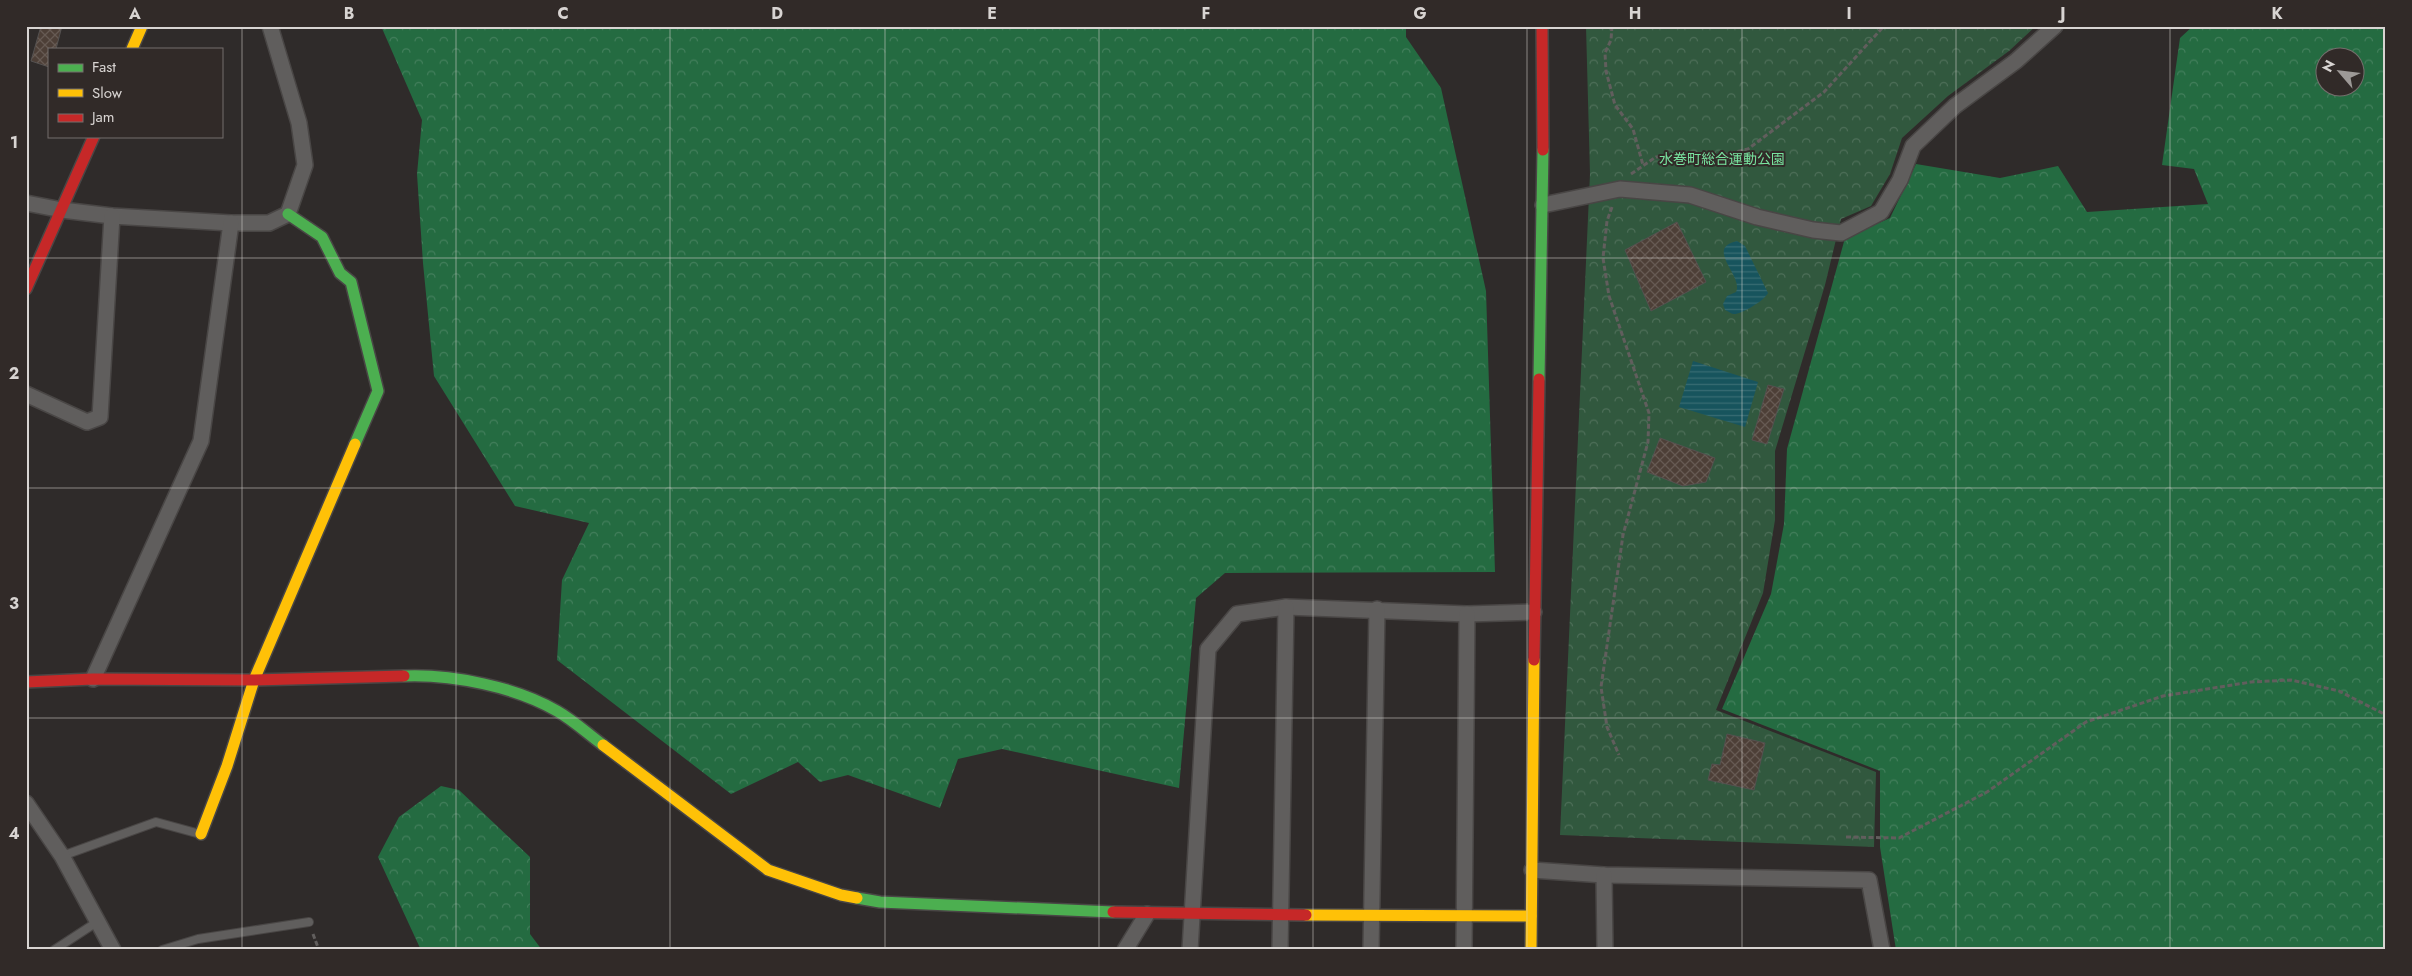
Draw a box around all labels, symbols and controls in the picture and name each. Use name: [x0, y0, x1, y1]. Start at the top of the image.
text: A: [128, 2, 141, 25]
text: B: [344, 2, 354, 25]
text: C: [557, 2, 569, 25]
text: D: [771, 2, 783, 25]
text: E: [987, 2, 997, 25]
text: F: [1202, 2, 1210, 25]
text: G: [1413, 2, 1427, 25]
text: H: [1629, 2, 1641, 25]
text: I: [1846, 2, 1852, 25]
text: J: [2057, 2, 2066, 25]
text: K: [2271, 2, 2283, 25]
legend: [48, 48, 222, 138]
north arrow: [2314, 48, 2364, 98]
text: Fast: [92, 56, 116, 78]
text: N: [2317, 56, 2340, 76]
text: Slow: [92, 82, 123, 104]
text: Jam: [90, 106, 115, 128]
text: 1: [10, 131, 18, 154]
park label: 水巻町総合運動公園: [1659, 149, 1785, 169]
text: 2: [9, 362, 19, 385]
text: 3: [9, 592, 19, 615]
text: 4: [8, 822, 20, 845]

